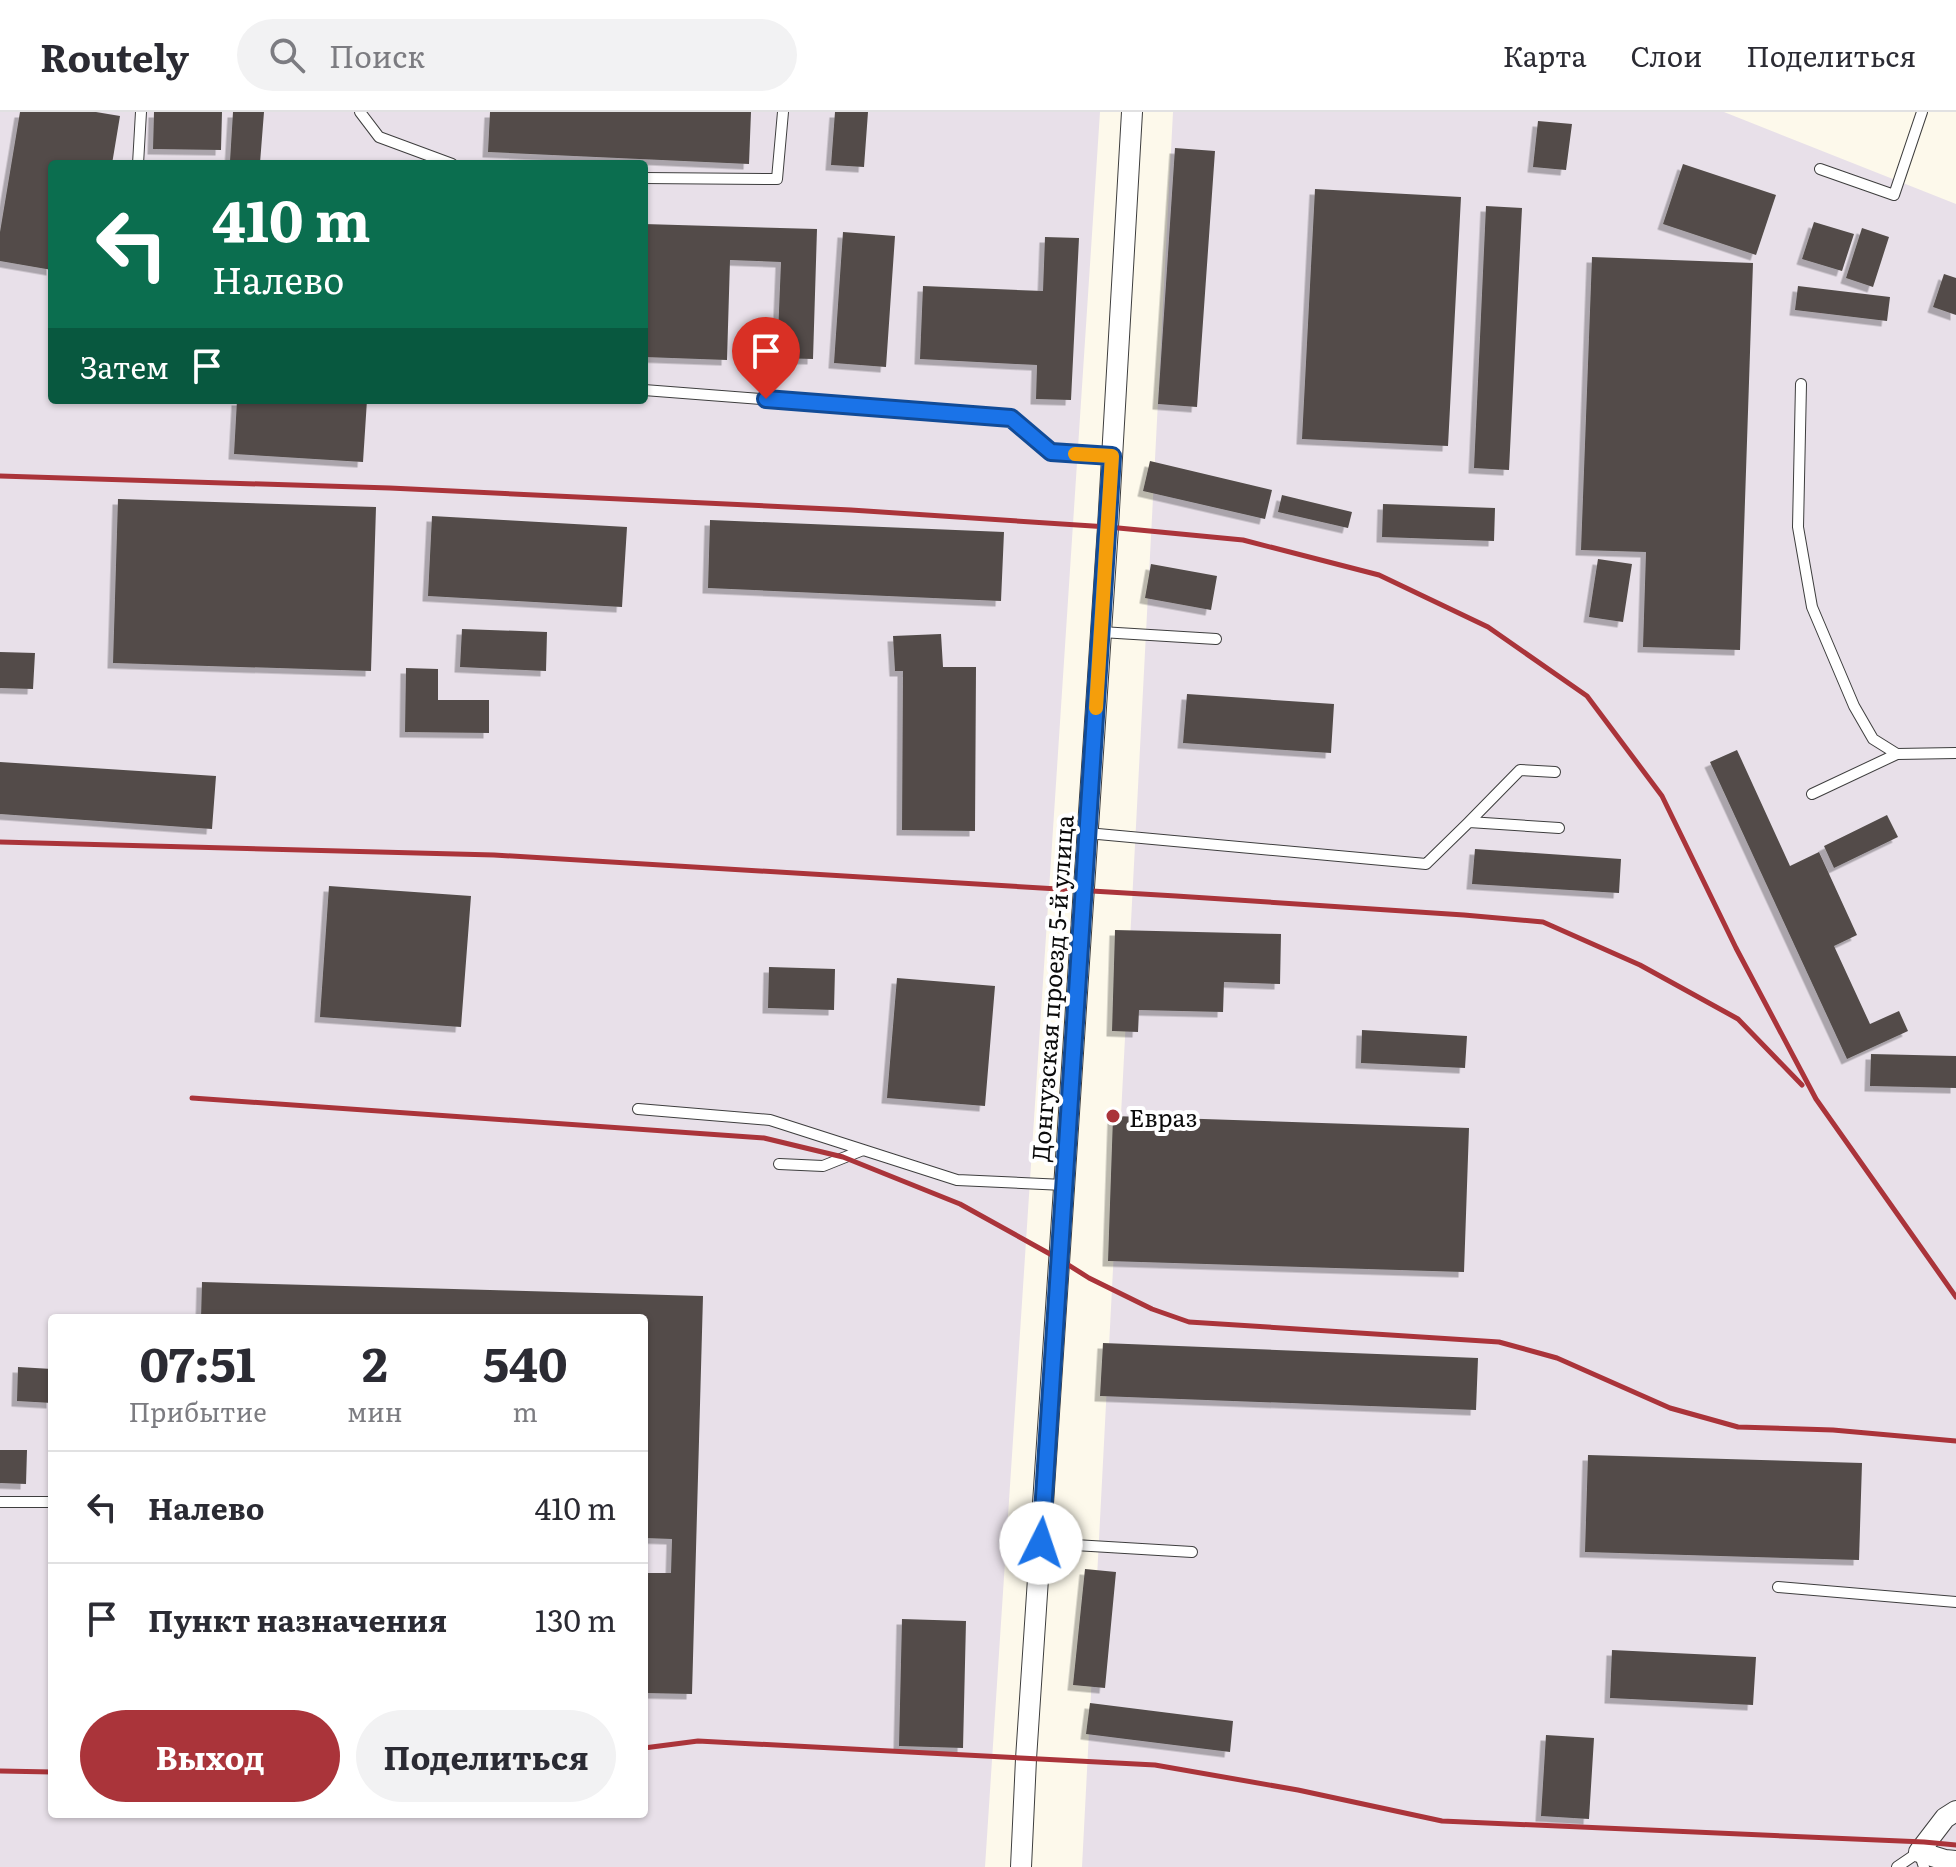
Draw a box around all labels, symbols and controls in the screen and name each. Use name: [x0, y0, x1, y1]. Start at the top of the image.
search box: [237, 19, 797, 91]
text: Routely: [40, 27, 189, 84]
icon: search: [265, 33, 309, 77]
text: Поиск: [329, 33, 425, 77]
text: Карта: [1503, 34, 1587, 76]
text: Слои: [1631, 34, 1702, 76]
text: Поделиться: [1746, 34, 1916, 76]
text: 410 m: [212, 176, 370, 259]
icon: left: [80, 192, 184, 296]
text: Налево: [212, 252, 344, 305]
pin: [732, 317, 800, 399]
icon: arrive: [744, 329, 788, 373]
text: Затем: [80, 344, 169, 388]
icon: arrive: [185, 344, 229, 388]
street label: Донгузская проезд 5-й улица: [1021, 814, 1081, 1162]
place label: Евраз: [1129, 1099, 1197, 1134]
marker: Евраз: [1104, 1107, 1122, 1125]
text: 07:51: [139, 1326, 256, 1397]
text: 2: [362, 1326, 388, 1397]
text: 540: [483, 1326, 568, 1397]
text: Прибытие: [128, 1391, 267, 1430]
text: мин: [347, 1391, 402, 1430]
text: m: [513, 1391, 538, 1430]
icon: left: [80, 1485, 124, 1529]
text: Налево: [148, 1485, 264, 1529]
text: 410 m: [535, 1485, 616, 1529]
position arrow: [999, 1501, 1083, 1585]
icon: arrive: [80, 1597, 124, 1641]
text: Пункт назначения: [148, 1597, 447, 1641]
text: 130 m: [535, 1597, 616, 1641]
button: Выход: [80, 1710, 340, 1802]
button: Поделиться: [356, 1710, 616, 1802]

